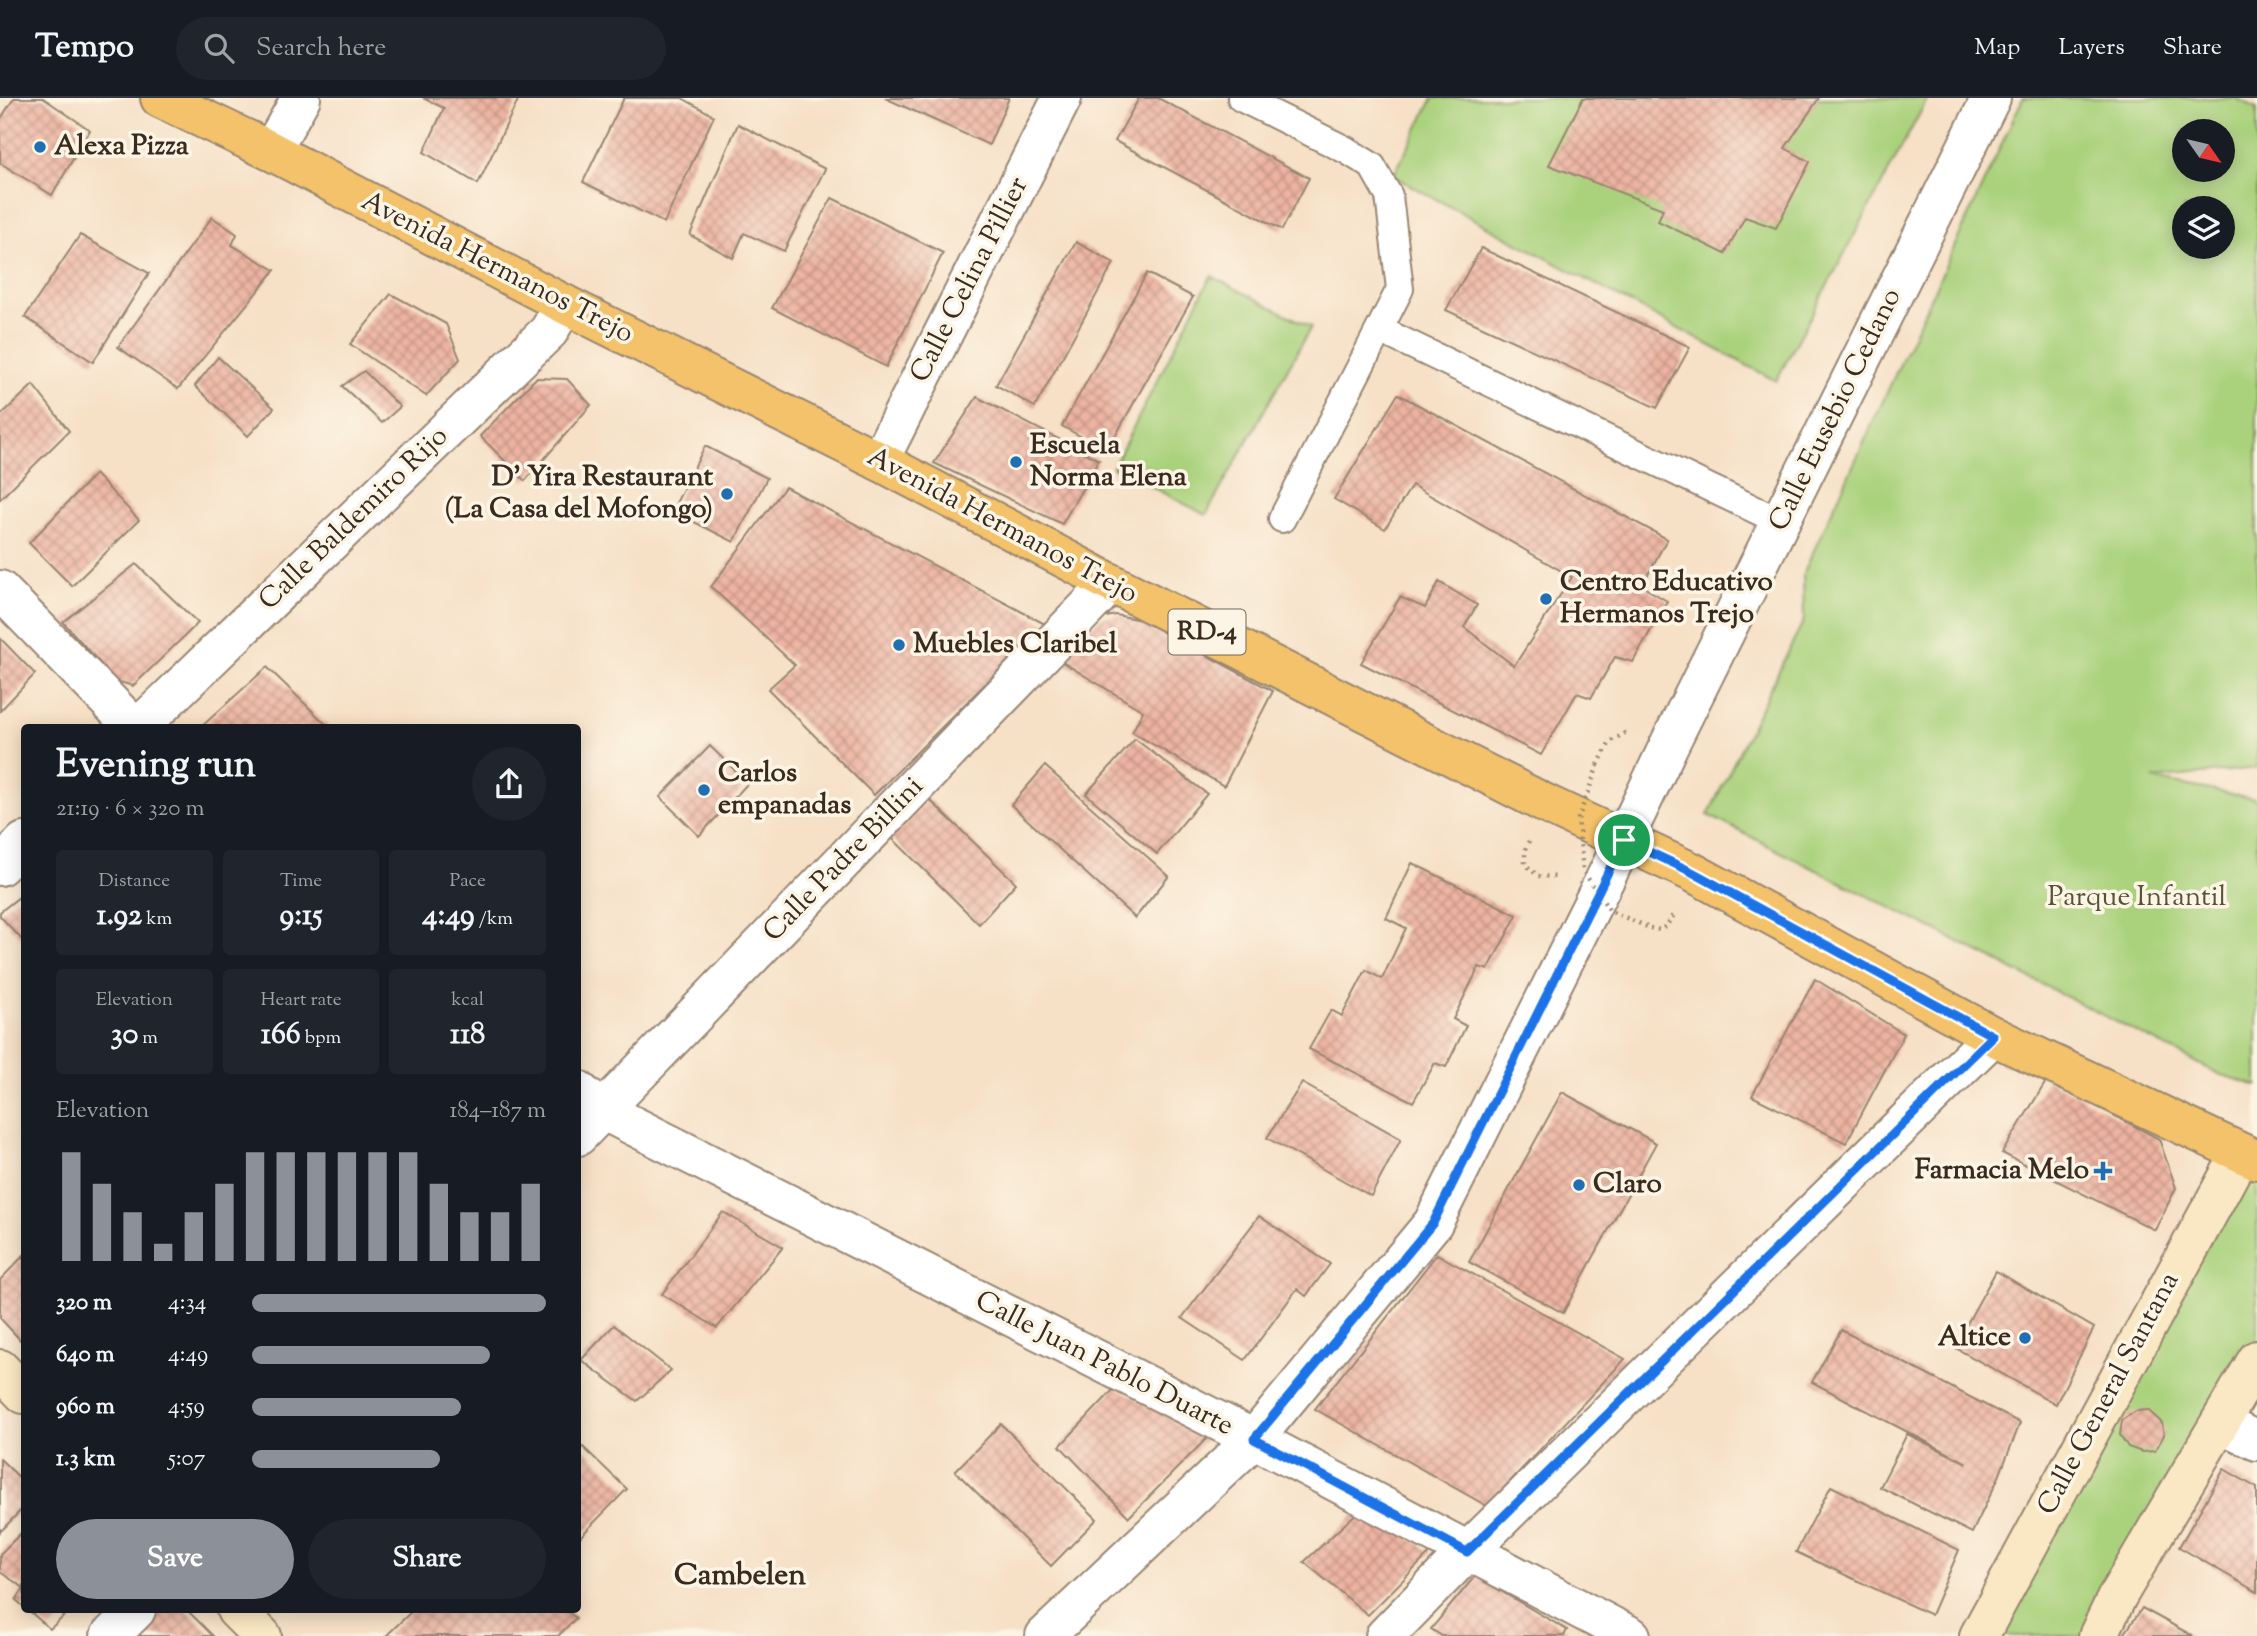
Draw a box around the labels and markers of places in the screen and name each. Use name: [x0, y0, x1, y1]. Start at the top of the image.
place label: Alexa Pizza: [54, 127, 189, 167]
marker: Alexa Pizza: [32, 139, 48, 155]
place label: Escuela Norma Elena: [1030, 426, 1187, 498]
marker: Escuela Norma Elena: [1008, 454, 1024, 470]
place label: D' Yira Restaurant (La Casa del Mofongo): [444, 458, 713, 530]
marker: D' Yira Restaurant (La Casa del Mofongo): [719, 486, 735, 502]
place label: Centro Educativo Hermanos Trejo: [1560, 563, 1773, 635]
marker: Centro Educativo Hermanos Trejo: [1538, 591, 1554, 607]
place label: Muebles Claribel: [913, 625, 1117, 665]
marker: Muebles Claribel: [891, 637, 907, 653]
place label: Carlos empanadas: [718, 754, 851, 826]
marker: Carlos empanadas: [696, 782, 712, 798]
pin: [1594, 810, 1654, 870]
place label: Farmacia Melo: [1915, 1151, 2089, 1191]
marker: Farmacia Melo: [2095, 1163, 2111, 1179]
place label: Claro: [1593, 1165, 1662, 1205]
marker: Claro: [1571, 1177, 1587, 1193]
place label: Altice: [1938, 1318, 2011, 1358]
marker: Altice: [2017, 1330, 2033, 1346]

